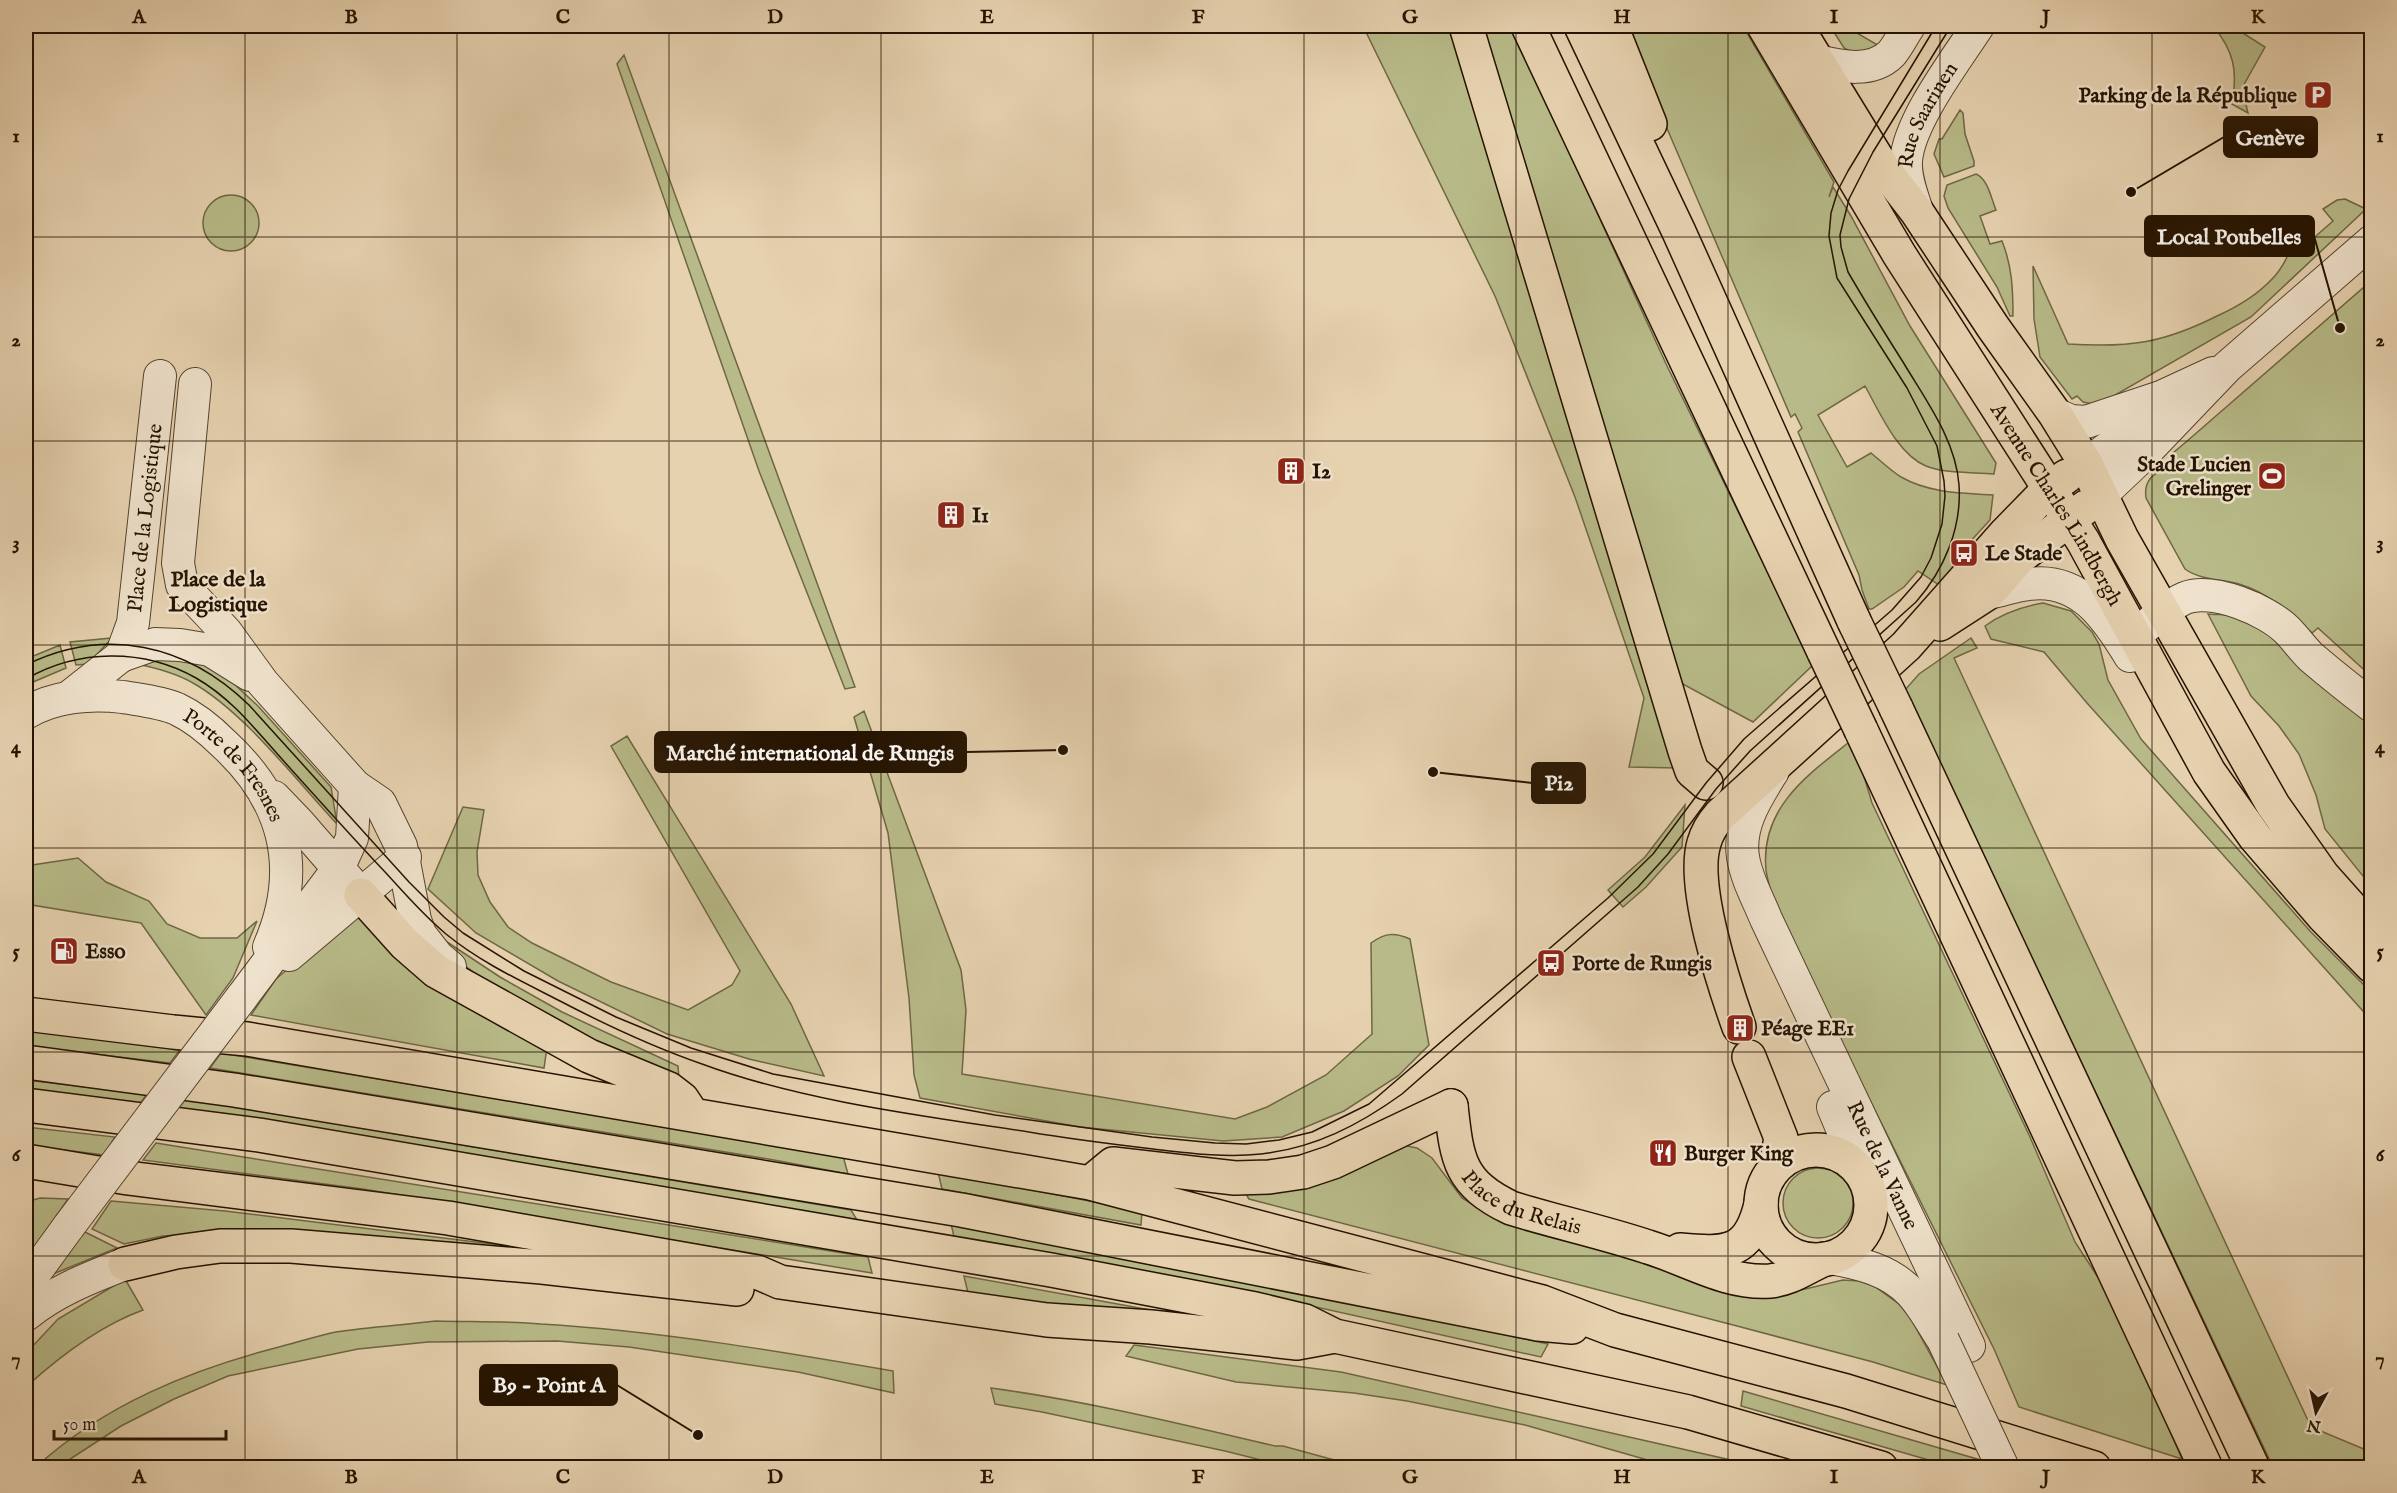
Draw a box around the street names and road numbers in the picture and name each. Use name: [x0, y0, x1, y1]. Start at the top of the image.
street label: Rue Saarinen: [1893, 58, 1965, 169]
street label: Avenue Charles Lindbergh: [1983, 398, 2128, 611]
street label: Place de la Logistique: [122, 422, 170, 614]
street label: Porte de Fresnes: [178, 703, 289, 826]
street label: Rue de la Vanne: [1840, 1097, 1924, 1235]
street label: Place du Relais: [1454, 1166, 1584, 1242]

